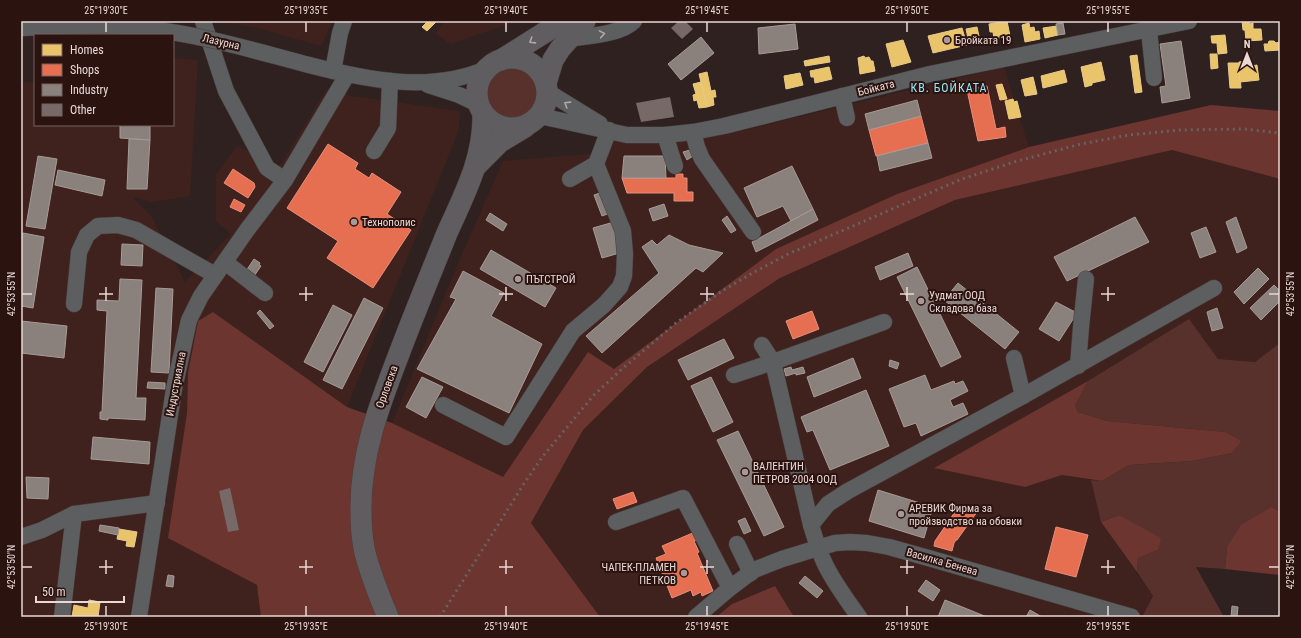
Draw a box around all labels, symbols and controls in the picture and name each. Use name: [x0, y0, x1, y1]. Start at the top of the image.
text: 25°19'30"E: [84, 5, 128, 16]
text: 25°19'35"E: [284, 5, 328, 16]
text: 25°19'40"E: [484, 5, 528, 16]
text: 25°19'45"E: [685, 5, 729, 16]
text: 25°19'50"E: [885, 5, 929, 16]
text: 25°19'55"E: [1086, 5, 1130, 16]
one-way arrow: [599, 30, 605, 38]
street label: Лазурна: [201, 31, 241, 53]
legend: [34, 34, 174, 126]
place label: Бройката 19: [955, 34, 1011, 47]
north arrow: [1227, 34, 1267, 74]
marker: Бройката 19: [942, 35, 952, 45]
one-way arrow: [529, 36, 536, 44]
text: N: [1244, 38, 1251, 51]
text: Homes: [70, 43, 104, 57]
text: Shops: [70, 63, 99, 77]
street label: Бойката: [856, 77, 896, 99]
district label: КВ. БОЙКАТА: [910, 80, 988, 95]
text: Industry: [70, 83, 108, 97]
one-way arrow: [564, 101, 571, 109]
text: Other: [70, 103, 96, 117]
place label: Технополис: [362, 216, 416, 229]
marker: Технополис: [349, 217, 359, 227]
text: 42°53'55"N: [6, 272, 17, 316]
text: 42°53'55"N: [1285, 272, 1296, 316]
place label: ПЪТСТРОЙ: [526, 273, 575, 286]
marker: ПЪТСТРОЙ: [513, 274, 523, 284]
place label: Уудмат ООД Складова база: [929, 289, 997, 315]
marker: Уудмат ООД Складова база: [916, 296, 926, 306]
street label: Индустриална: [163, 351, 189, 417]
street label: Орловска: [373, 364, 401, 410]
place label: ВАЛЕНТИН ПЕТРОВ 2004 ООД: [753, 460, 837, 486]
marker: ВАЛЕНТИН ПЕТРОВ 2004 ООД: [740, 467, 750, 477]
place label: АРЕВИК Фирма за пройзводство на обовки: [909, 502, 1022, 528]
marker: АРЕВИК Фирма за пройзводство на обовки: [896, 509, 906, 519]
text: 42°53'50"N: [6, 545, 17, 589]
text: 42°53'50"N: [1285, 545, 1296, 589]
street label: Василка Бенева: [905, 546, 979, 578]
place label: ЧАПЕК-ПЛАМЕН ПЕТКОВ: [601, 561, 676, 587]
marker: ЧАПЕК-ПЛАМЕН ПЕТКОВ: [679, 568, 689, 578]
scale bar: [36, 578, 124, 604]
text: 50 m: [42, 585, 66, 599]
text: 25°19'30"E: [84, 621, 128, 632]
text: 25°19'35"E: [284, 621, 328, 632]
text: 25°19'40"E: [484, 621, 528, 632]
text: 25°19'45"E: [685, 621, 729, 632]
text: 25°19'50"E: [885, 621, 929, 632]
text: 25°19'55"E: [1086, 621, 1130, 632]

